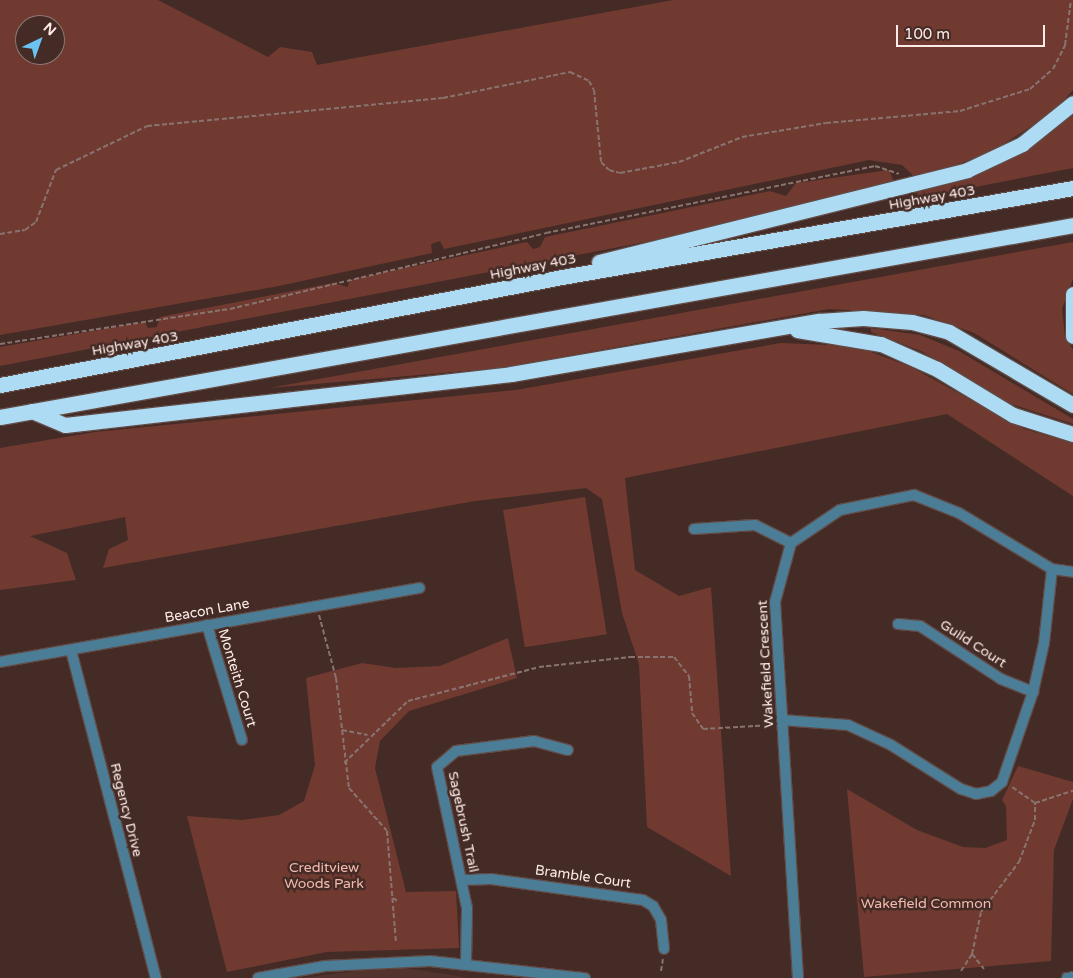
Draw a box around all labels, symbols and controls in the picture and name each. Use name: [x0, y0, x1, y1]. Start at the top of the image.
north arrow: [15, 15, 65, 65]
scale bar: [898, 15, 1047, 47]
text: N: [40, 19, 60, 39]
text: 100 m: [904, 25, 950, 43]
street label: Highway 403: [887, 182, 977, 214]
street label: Highway 403: [488, 250, 578, 284]
street label: Highway 403: [90, 328, 180, 360]
street label: Beacon Lane: [163, 595, 251, 627]
street label: Wakefield Crescent: [754, 600, 778, 728]
street label: Guild Court: [937, 616, 1009, 672]
street label: Monteith Court: [214, 627, 260, 729]
street label: Regency Drive: [106, 761, 146, 859]
street label: Sagebrush Trail: [444, 770, 482, 874]
park label: Creditview Woods Park: [284, 860, 364, 892]
street label: Bramble Court: [534, 862, 632, 892]
park label: Wakefield Common: [861, 896, 991, 912]

